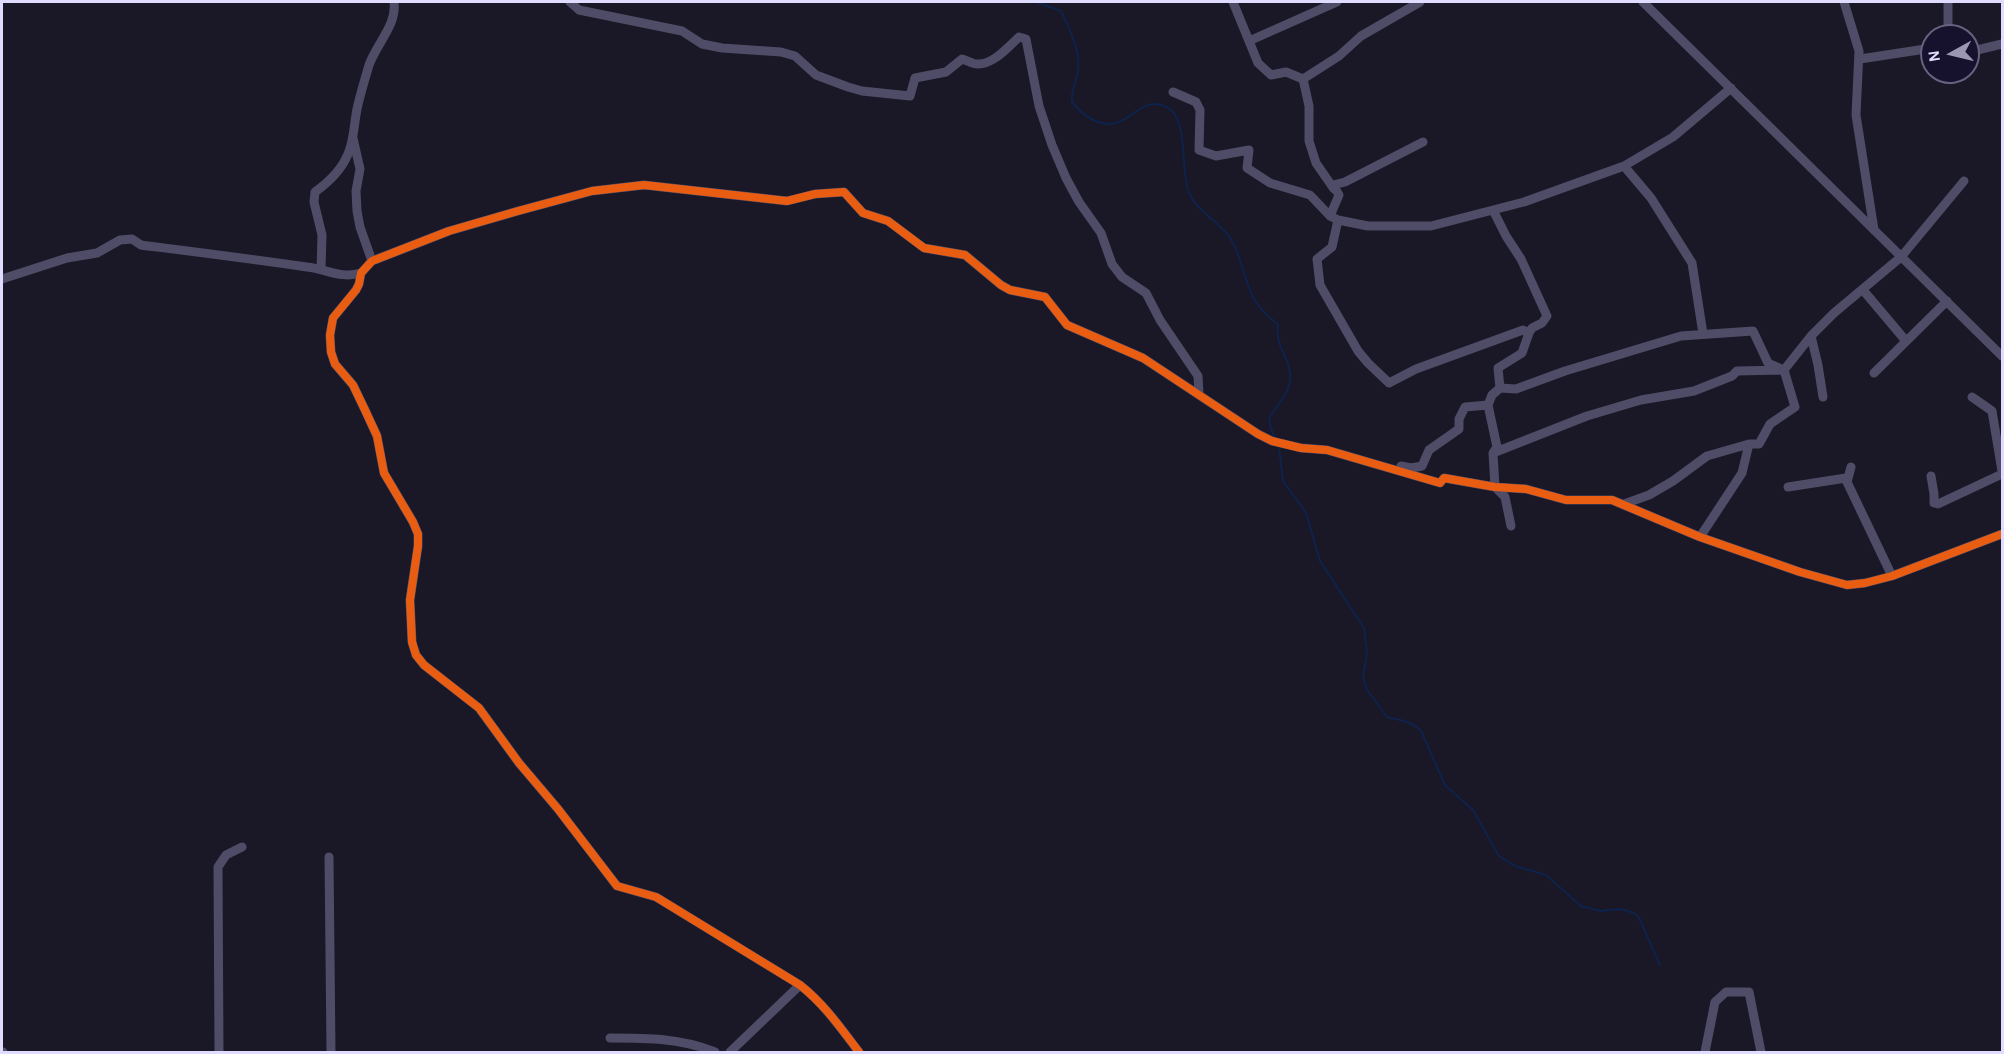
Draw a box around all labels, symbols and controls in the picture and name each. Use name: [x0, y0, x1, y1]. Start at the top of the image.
north arrow: [1920, 24, 1980, 84]
text: N: [1925, 50, 1943, 63]

